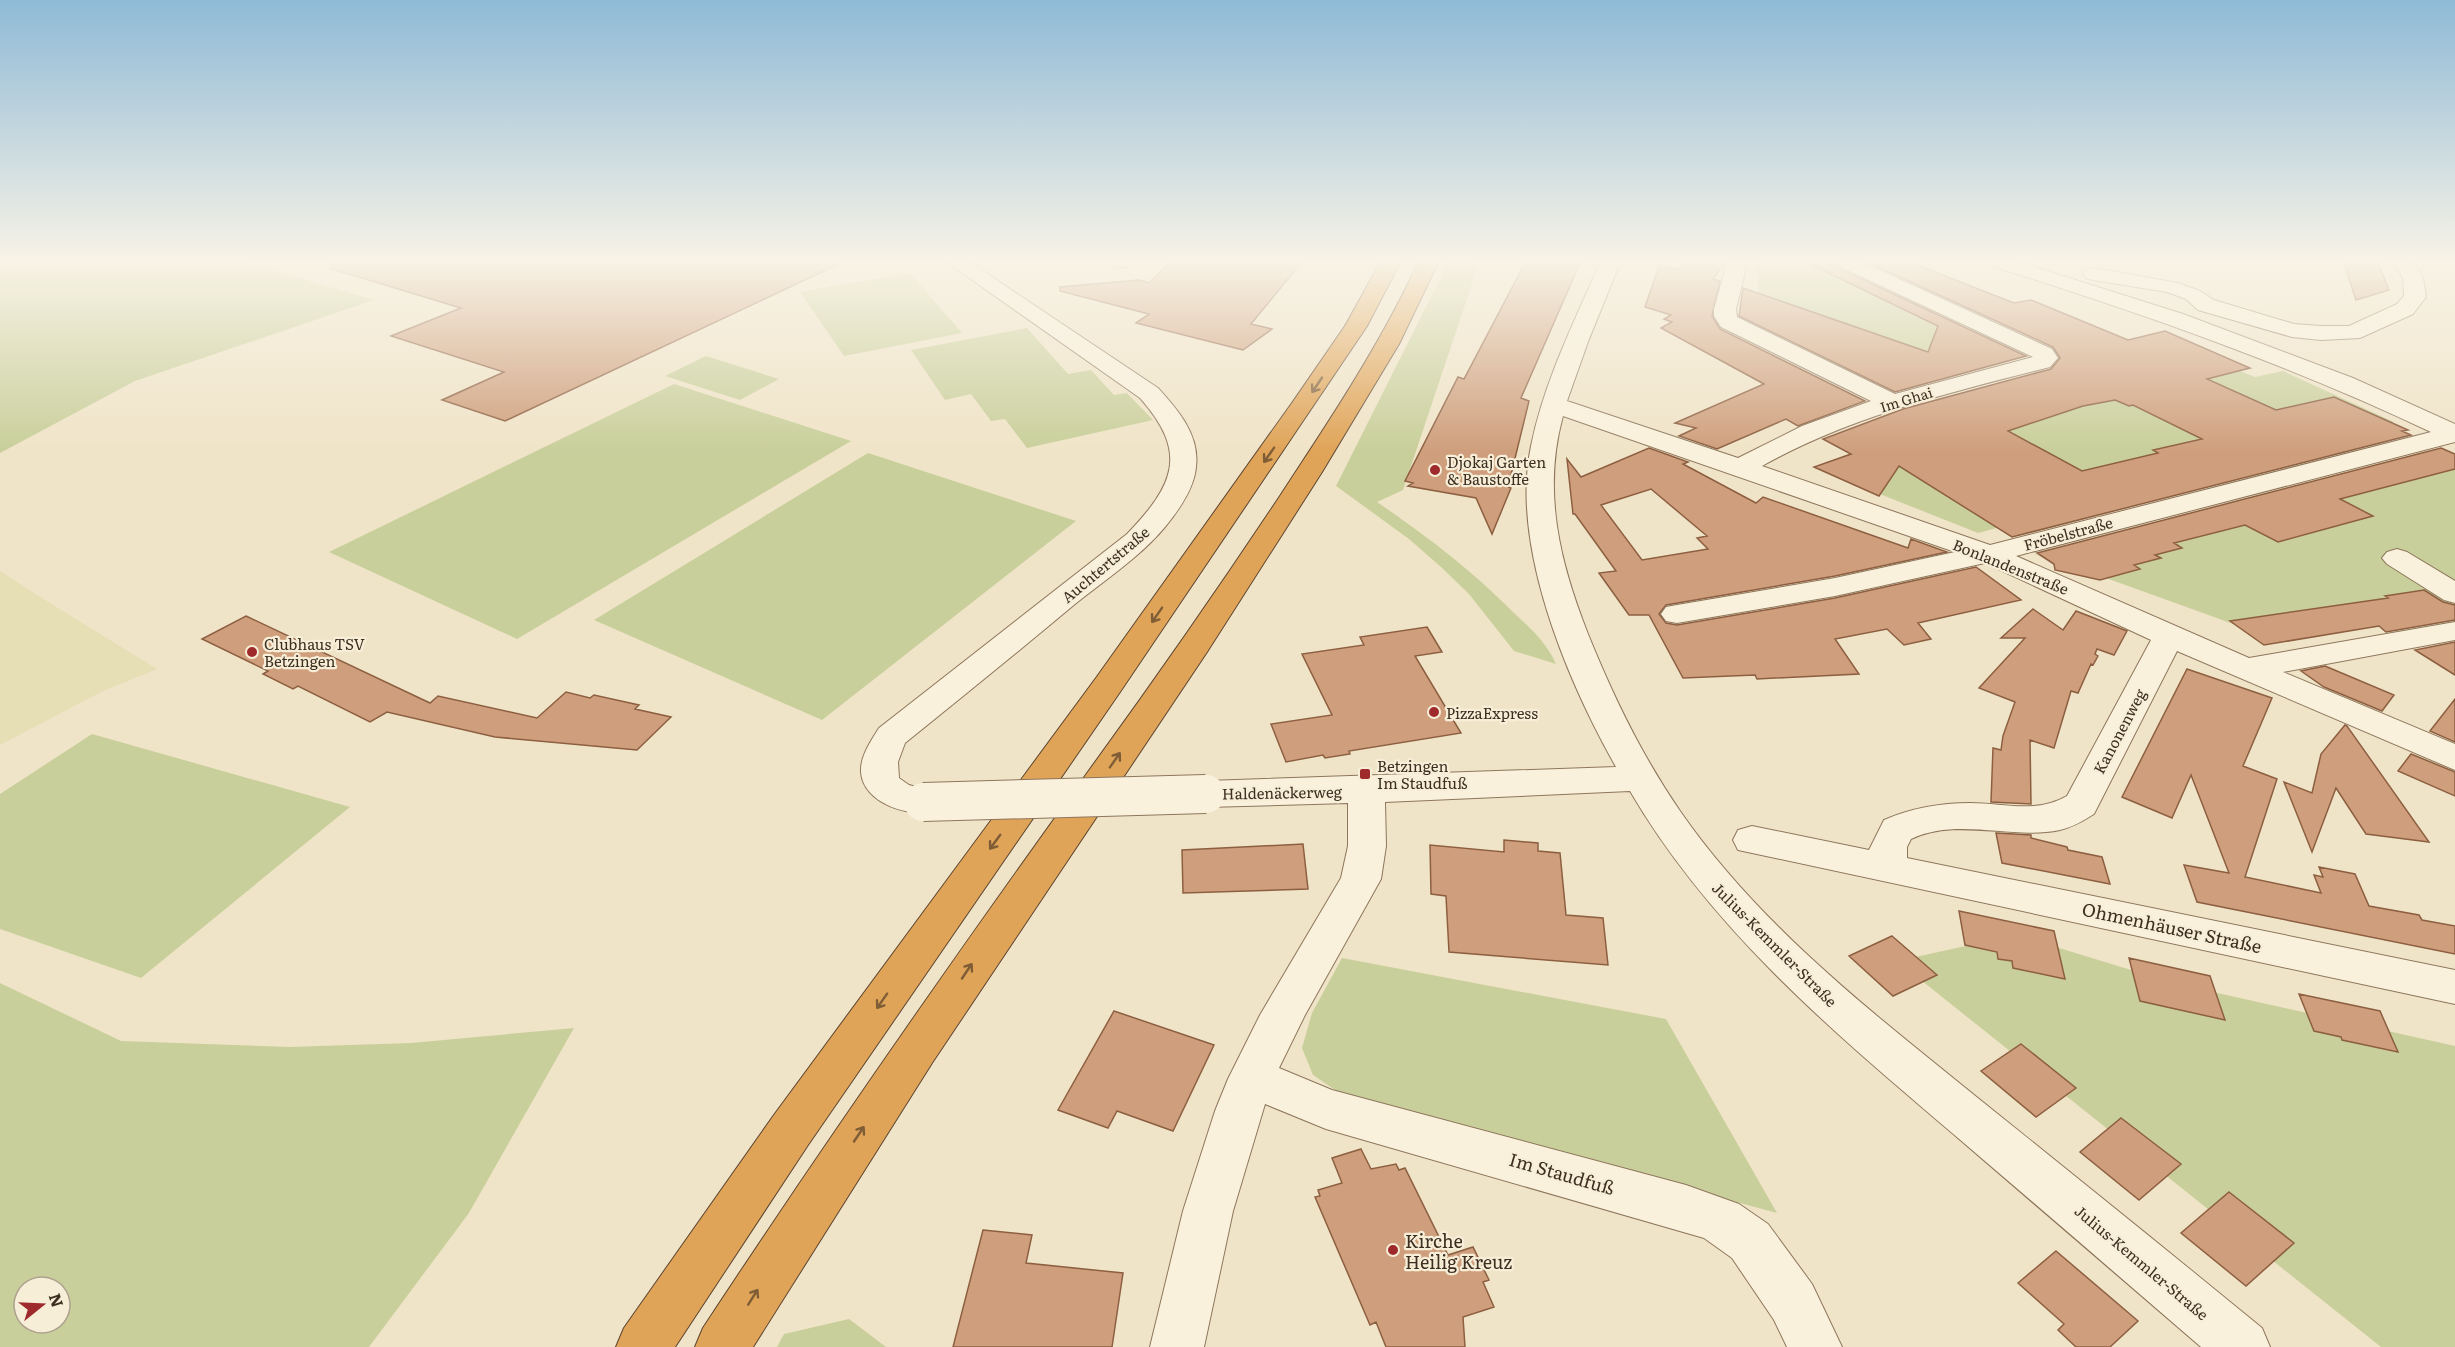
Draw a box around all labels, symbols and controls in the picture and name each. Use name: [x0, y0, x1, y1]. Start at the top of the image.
one-way arrow: [1311, 376, 1323, 392]
street label: Im Ghai: [1877, 381, 1935, 416]
one-way arrow: [1263, 447, 1275, 463]
place label: Djokaj Garten & Baustoffe: [1447, 450, 1546, 490]
marker: Djokaj Garten & Baustoffe: [1428, 463, 1442, 477]
street label: Fröbelstraße: [2021, 510, 2115, 556]
street label: Auchtertstraße: [1056, 520, 1154, 608]
street label: Bonlandenstraße: [1950, 532, 2073, 600]
one-way arrow: [1151, 606, 1163, 623]
place label: Clubhaus TSV Betzingen: [264, 632, 365, 672]
marker: Clubhaus TSV Betzingen: [245, 645, 259, 659]
street label: Kanonenweg: [2087, 684, 2151, 778]
place label: PizzaExpress: [1446, 701, 1538, 724]
marker: PizzaExpress: [1427, 705, 1441, 719]
one-way arrow: [1109, 753, 1122, 769]
place label: Betzingen Im Staudfuß: [1377, 754, 1467, 794]
marker: Betzingen Im Staudfuß: [1358, 767, 1372, 781]
street label: Haldenäckerweg: [1222, 779, 1343, 805]
one-way arrow: [989, 834, 1001, 850]
street label: Julius-Kemmler-Straße: [1707, 876, 1843, 1012]
street label: Ohmenhäuser Straße: [2080, 895, 2264, 959]
one-way arrow: [961, 964, 973, 980]
one-way arrow: [876, 993, 889, 1009]
one-way arrow: [853, 1126, 865, 1143]
street label: Im Staudfuß: [1506, 1145, 1618, 1201]
street label: Julius-Kemmler-Straße: [2070, 1199, 2214, 1325]
place label: Kirche Heilig Kreuz: [1405, 1227, 1512, 1275]
marker: Kirche Heilig Kreuz: [1386, 1243, 1400, 1257]
north arrow: [12, 1275, 72, 1335]
one-way arrow: [747, 1289, 760, 1306]
text: N: [44, 1290, 71, 1310]

